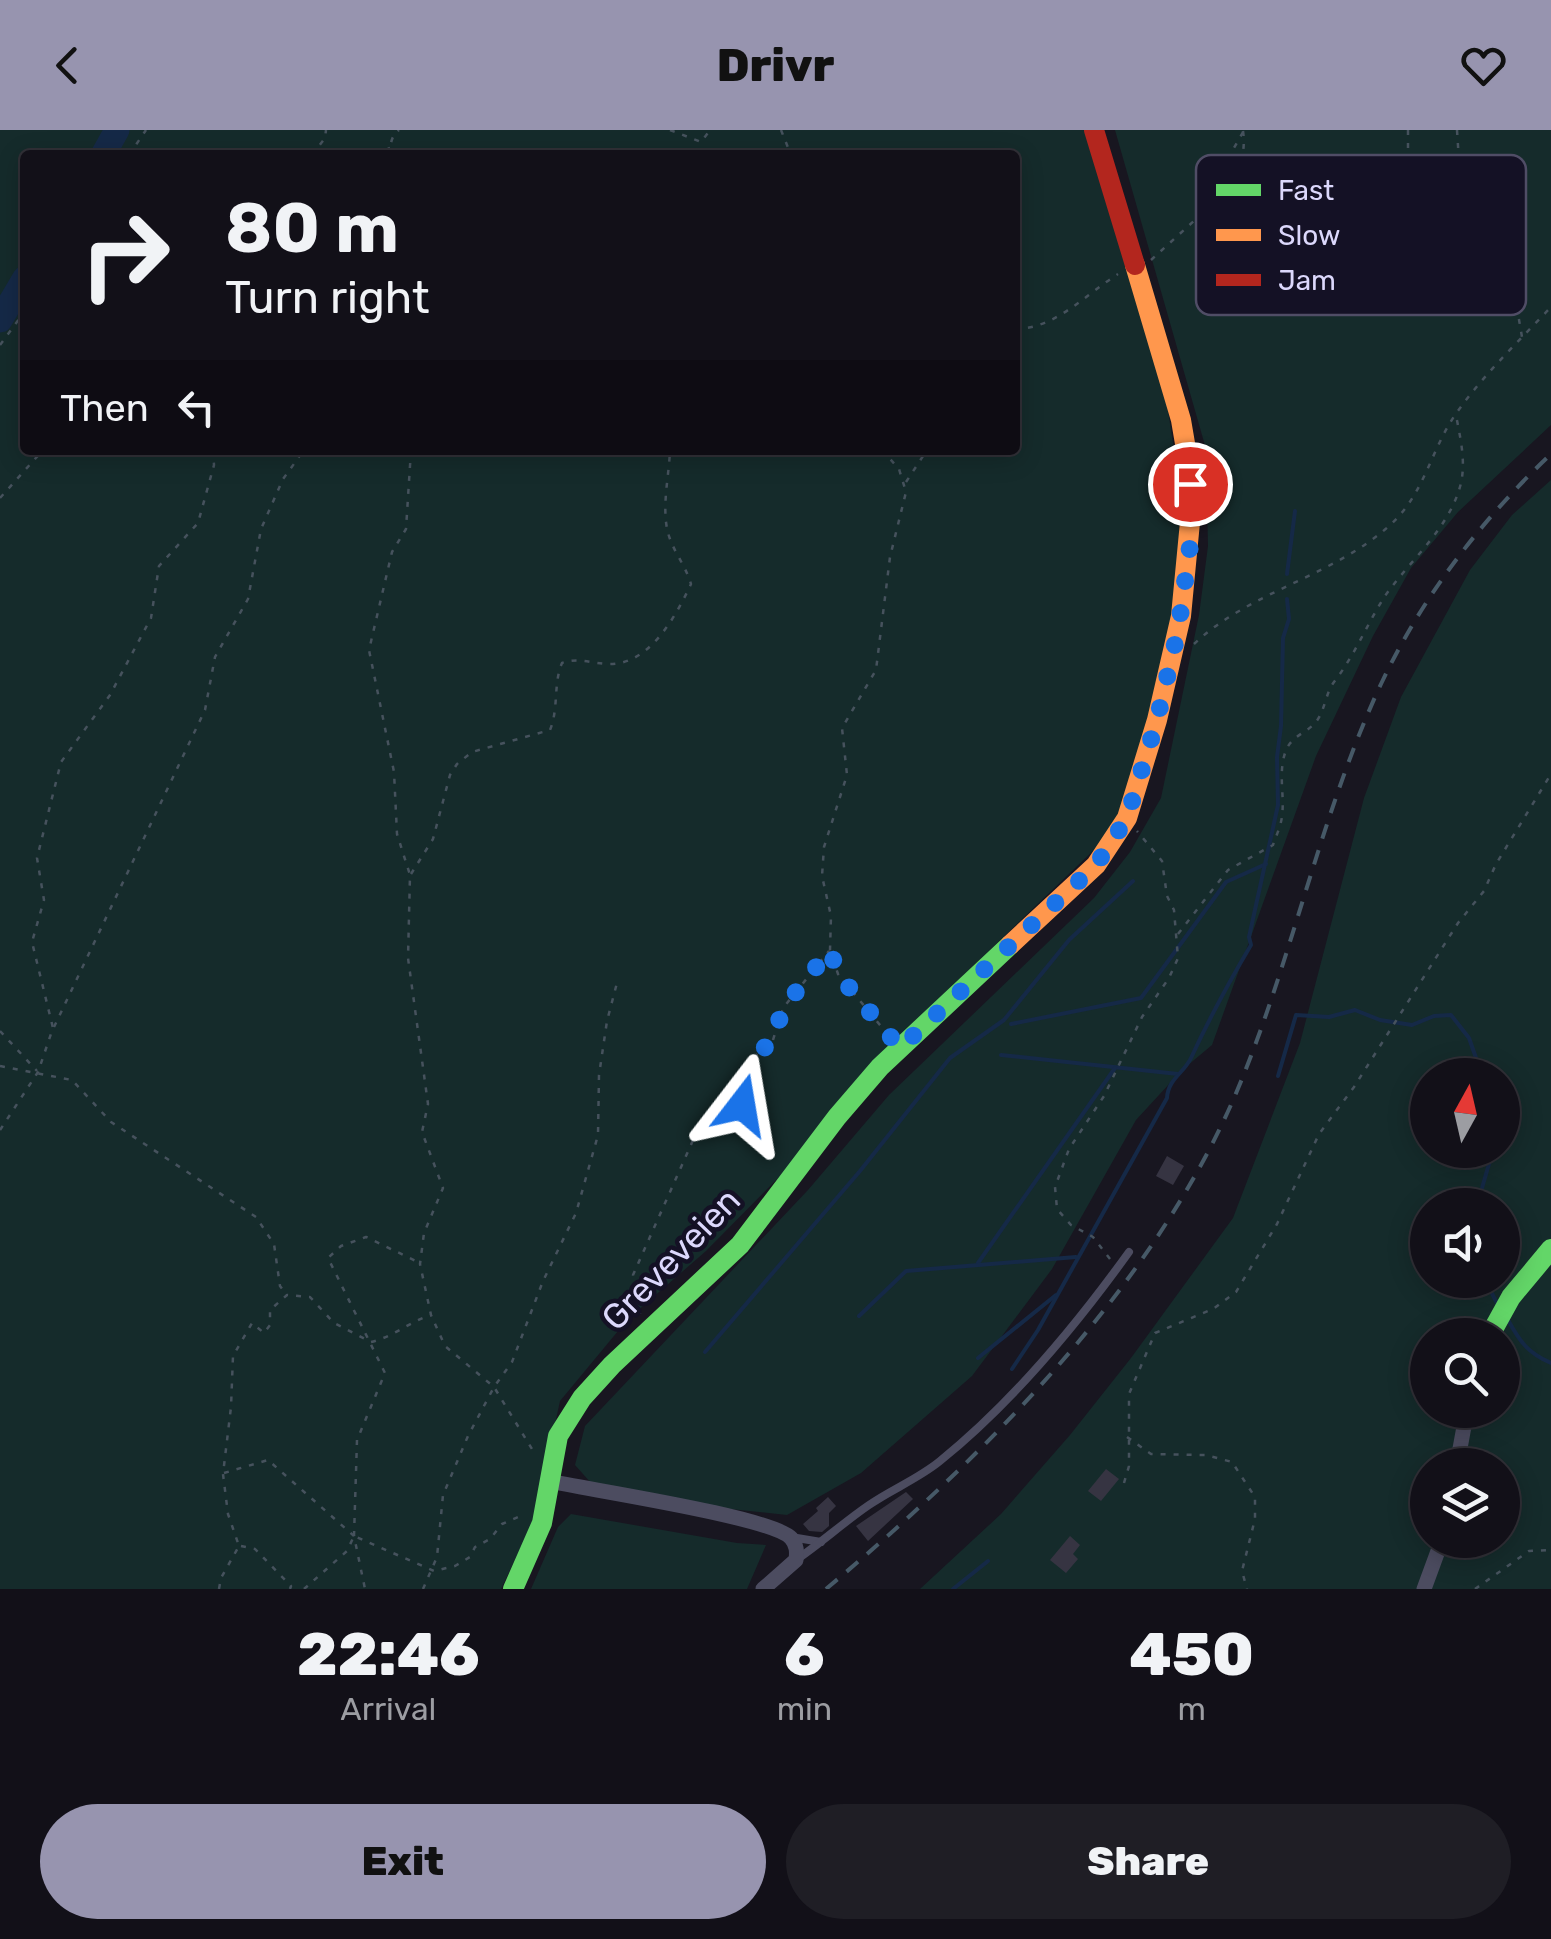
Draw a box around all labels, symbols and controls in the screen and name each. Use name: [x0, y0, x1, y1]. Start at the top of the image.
icon: back: [40, 38, 95, 93]
icon: heart: [1456, 38, 1511, 93]
text: Drivr: [717, 39, 834, 92]
legend: [1196, 155, 1526, 315]
text: Fast: [1278, 174, 1334, 207]
text: 80 m: [225, 187, 399, 270]
icon: right: [60, 190, 190, 320]
text: Slow: [1278, 219, 1340, 252]
text: Jam: [1278, 264, 1336, 297]
text: Turn right: [225, 271, 429, 324]
icon: left: [169, 380, 224, 435]
text: Then: [60, 385, 149, 431]
pin: [1148, 442, 1233, 527]
icon: arrive: [1163, 457, 1218, 512]
position arrow: [690, 1053, 794, 1157]
north arrow: [1410, 1058, 1520, 1168]
map controls: [1410, 1058, 1520, 1558]
street label: Greveveien: [593, 1179, 749, 1339]
button: sound: [1410, 1188, 1520, 1298]
button: search: [1410, 1318, 1520, 1428]
button: layers: [1410, 1448, 1520, 1558]
text: 22:46: [297, 1619, 480, 1690]
text: 6: [784, 1619, 825, 1690]
text: 450: [1129, 1619, 1254, 1690]
text: Arrival: [340, 1690, 436, 1728]
text: min: [777, 1690, 832, 1728]
text: m: [1177, 1690, 1206, 1728]
button: Exit: [40, 1804, 766, 1919]
button: Share: [786, 1804, 1511, 1919]

